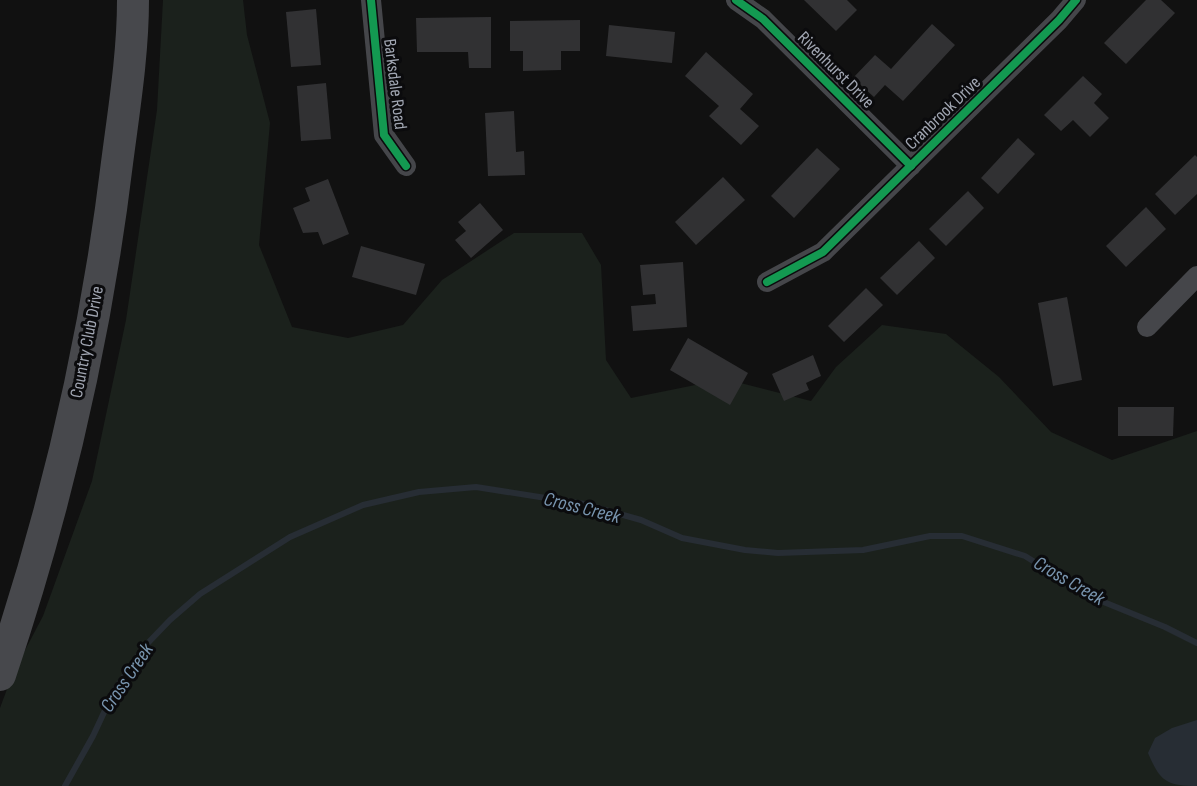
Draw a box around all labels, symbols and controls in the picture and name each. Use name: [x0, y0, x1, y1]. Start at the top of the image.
street label: Rivenhurst Drive: [793, 27, 879, 113]
street label: Barksdale Road: [379, 37, 411, 131]
street label: Cranbrook Drive: [901, 72, 985, 154]
street label: Country Club Drive: [66, 284, 108, 400]
water label: Cross Creek: [541, 487, 623, 529]
water label: Cross Creek: [1029, 551, 1109, 611]
water label: Cross Creek: [95, 639, 159, 717]

